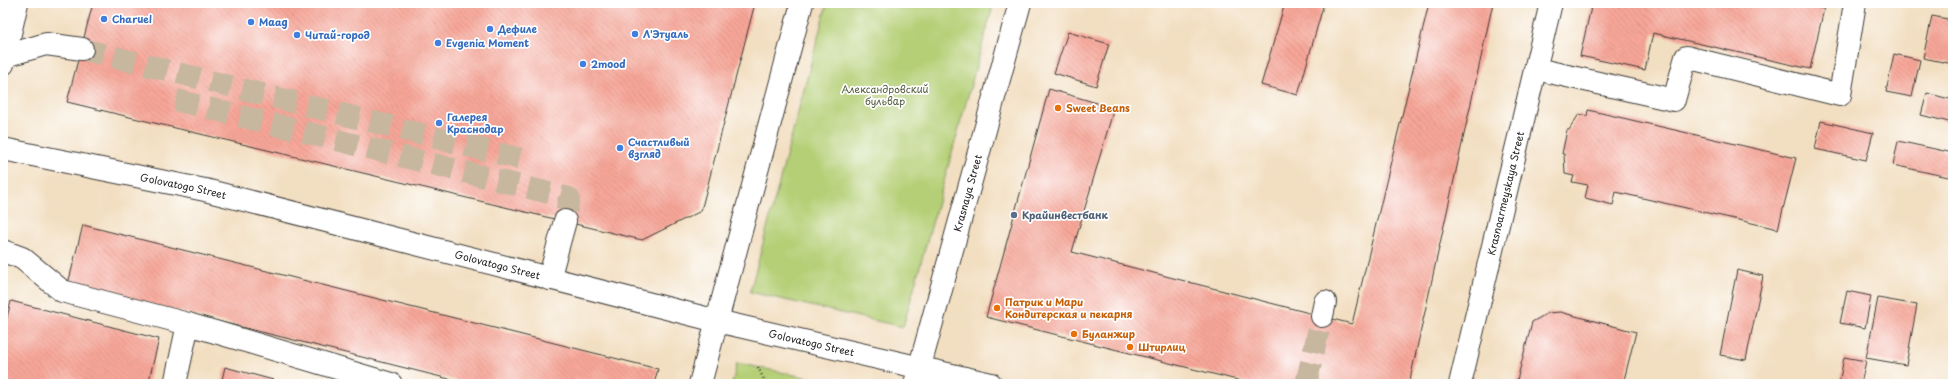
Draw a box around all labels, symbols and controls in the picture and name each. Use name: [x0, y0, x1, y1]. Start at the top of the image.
place label: Charuel: [112, 11, 152, 26]
marker: Charuel: [99, 14, 109, 24]
place label: Maag: [259, 14, 288, 29]
marker: Maag: [246, 17, 256, 27]
place label: Дефиле: [497, 21, 537, 36]
marker: Дефиле: [485, 24, 495, 34]
place label: Л'Этуаль: [643, 26, 689, 42]
place label: Читай-город: [305, 27, 370, 42]
marker: Л'Этуаль: [630, 29, 640, 39]
marker: Читай-город: [292, 30, 302, 40]
place label: Evgenia Moment: [446, 35, 529, 50]
marker: Evgenia Moment: [433, 38, 443, 48]
place label: 2mood: [591, 56, 625, 71]
marker: 2mood: [578, 59, 588, 69]
park label: Александровский бульвар: [842, 81, 929, 108]
place label: Sweet Beans: [1066, 100, 1130, 115]
marker: Sweet Beans: [1053, 103, 1063, 113]
place label: Галерея Краснодар: [447, 109, 504, 136]
marker: Галерея Краснодар: [434, 118, 444, 128]
street label: Krasnoarmeyskaya Street: [1483, 130, 1527, 257]
place label: Счастливый взгляд: [628, 134, 690, 161]
marker: Счастливый взгляд: [615, 143, 625, 153]
street label: Krasnaya Street: [949, 153, 985, 233]
street label: Golovatogo Street: [139, 169, 228, 202]
place label: Крайинвестбанк: [1022, 207, 1109, 222]
marker: Крайинвестбанк: [1009, 210, 1019, 220]
street label: Golovatogo Street: [453, 246, 542, 282]
place label: Патрик и Мари Кондитерская и пекарня: [1005, 294, 1133, 321]
marker: Патрик и Мари Кондитерская и пекарня: [992, 303, 1002, 313]
street label: Golovatogo Street: [767, 325, 856, 359]
place label: Буланжир: [1082, 326, 1135, 342]
marker: Буланжир: [1069, 329, 1079, 339]
place label: Штирлиц: [1138, 339, 1185, 354]
marker: Штирлиц: [1125, 342, 1135, 352]

